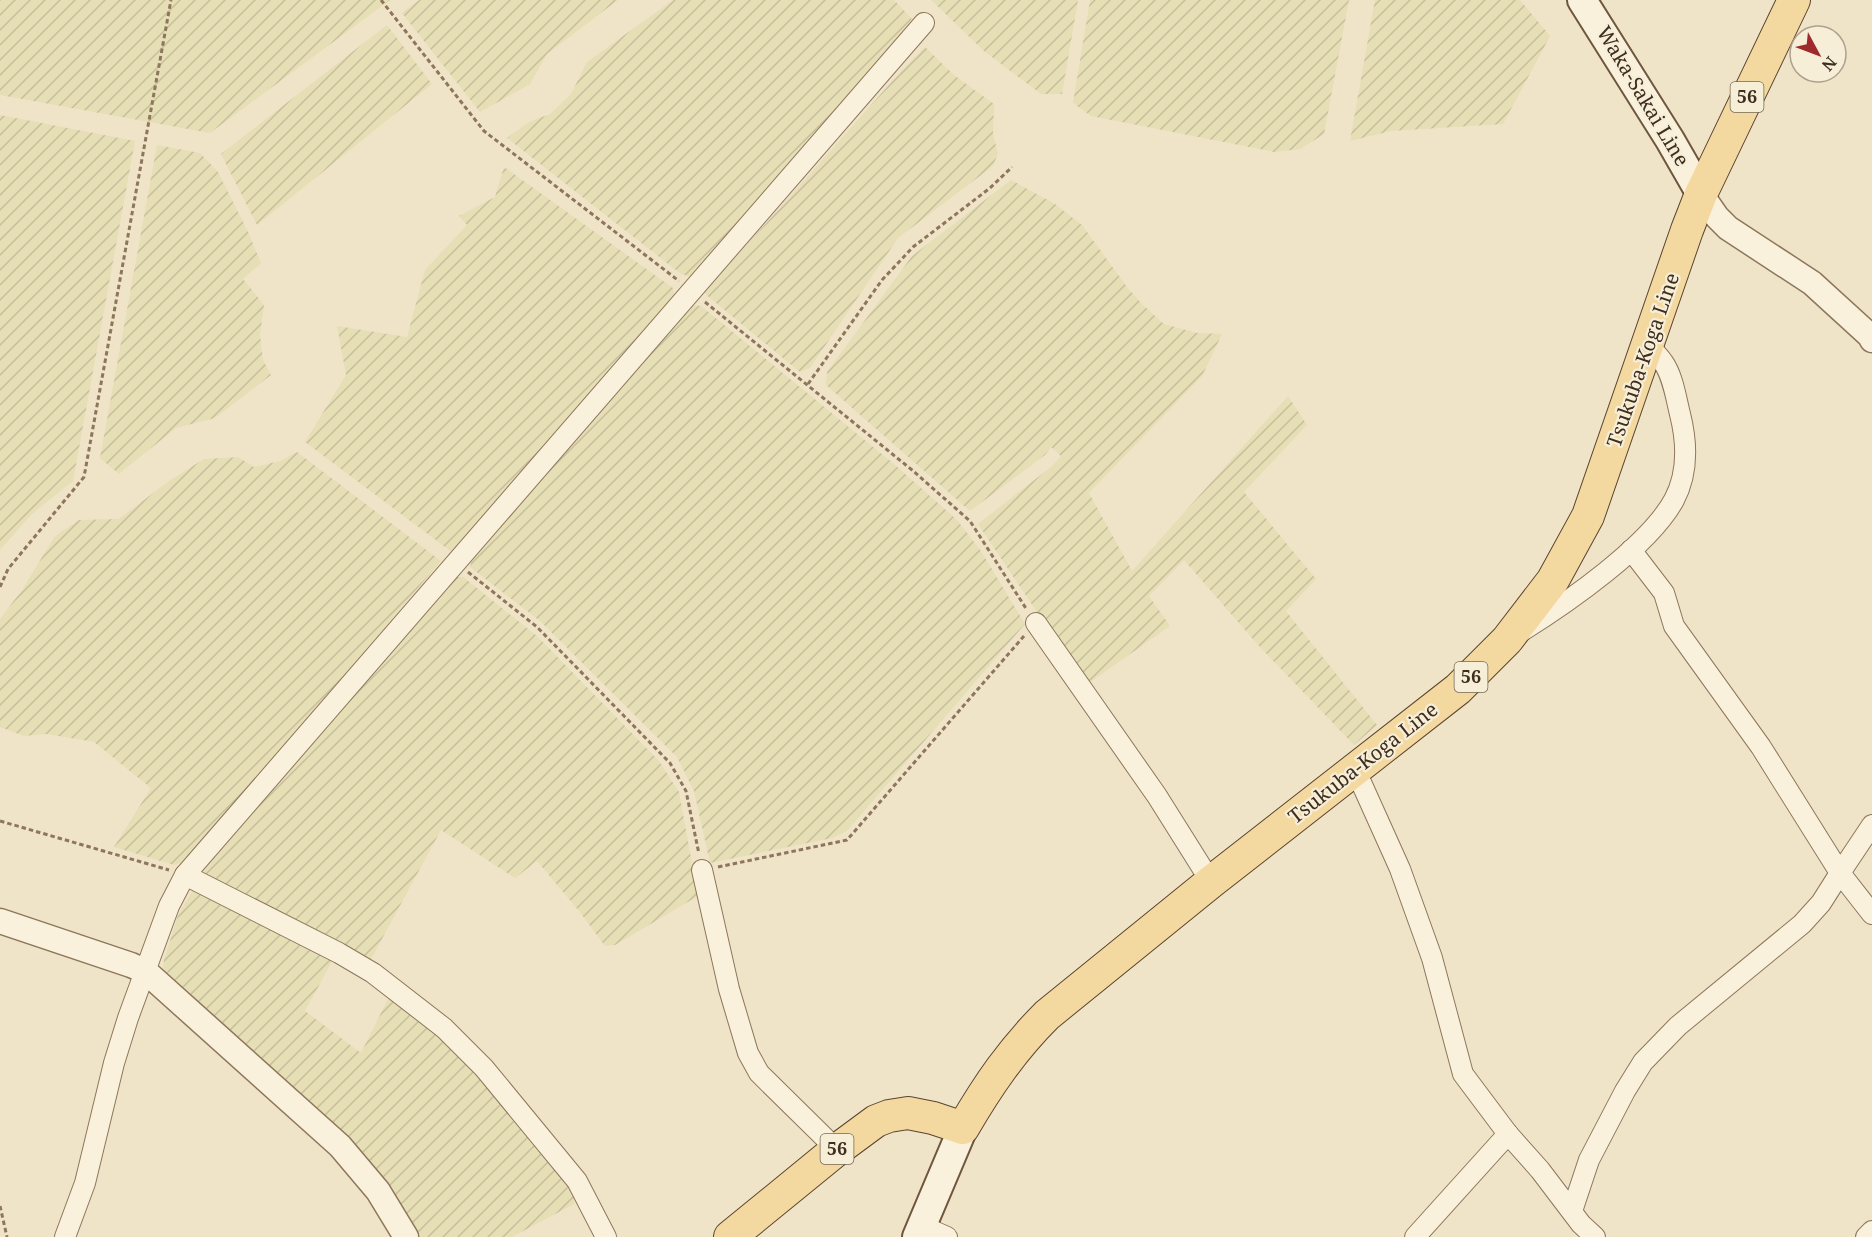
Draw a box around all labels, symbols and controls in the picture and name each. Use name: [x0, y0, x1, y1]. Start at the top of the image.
street label: Waka-Sakai Line: [1591, 21, 1696, 171]
north arrow: [1788, 24, 1848, 84]
text: N: [1817, 52, 1842, 76]
road number: 56: [1730, 82, 1764, 112]
street label: Tsukuba-Koga Line: [1600, 269, 1685, 451]
road number: 56: [1454, 662, 1488, 692]
street label: Tsukuba-Koga Line: [1282, 696, 1443, 830]
road number: 56: [820, 1134, 854, 1164]

